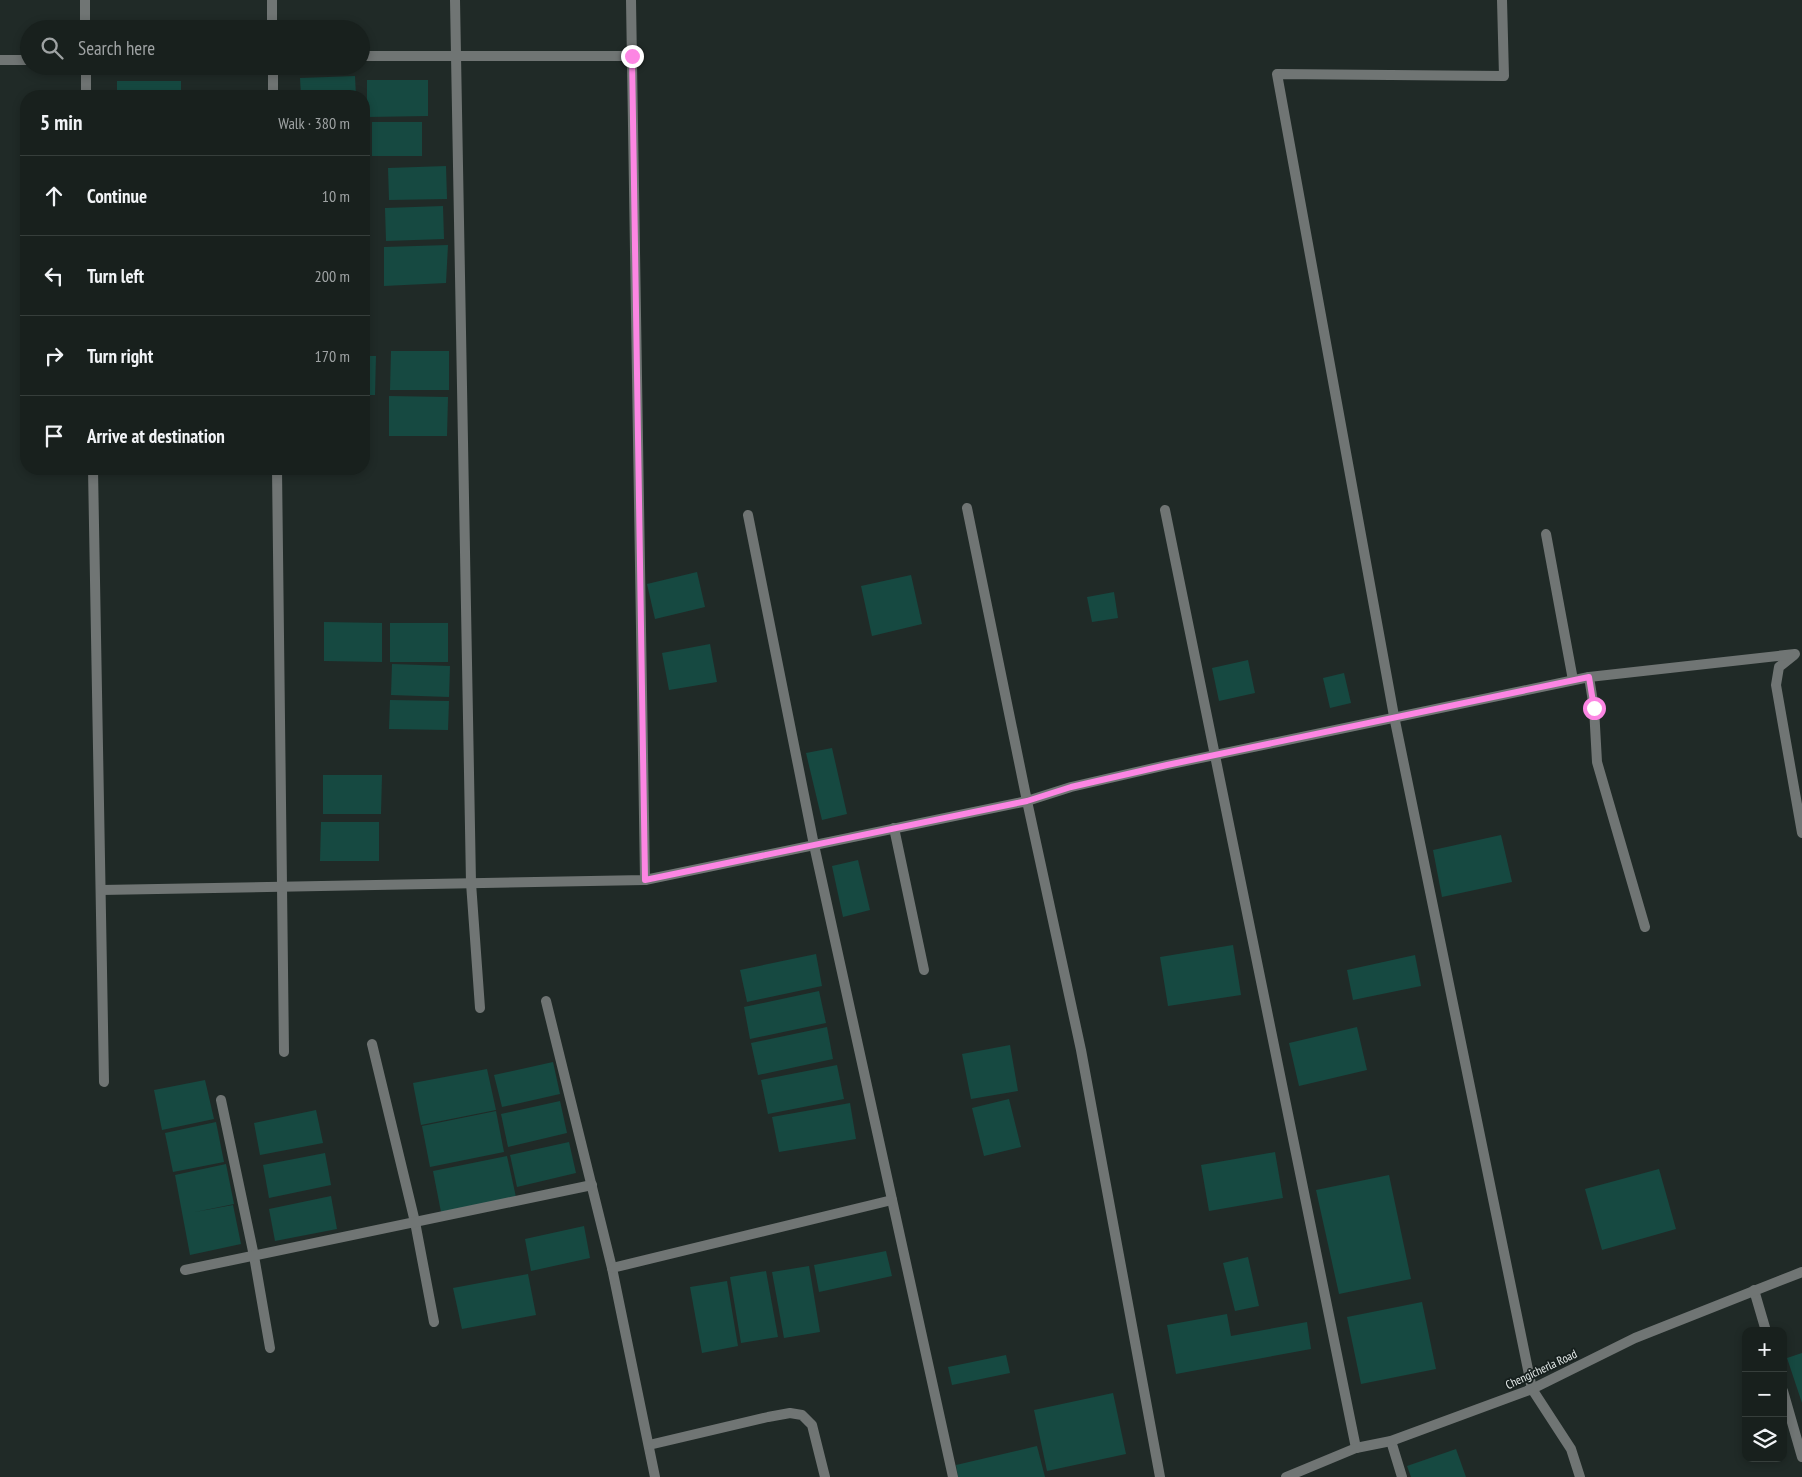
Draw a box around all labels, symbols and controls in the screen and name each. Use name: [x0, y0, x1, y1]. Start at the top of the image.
search box: [20, 20, 370, 75]
icon: search: [38, 34, 66, 62]
text: Search here: [78, 36, 155, 60]
route end: [621, 45, 644, 68]
text: 5 min: [40, 109, 82, 136]
text: Walk · 380 m: [278, 113, 350, 133]
icon: ahead: [40, 182, 68, 210]
text: Continue: [87, 184, 147, 208]
text: 10 m: [322, 186, 350, 206]
icon: left: [40, 262, 68, 290]
text: Turn left: [87, 264, 144, 288]
text: 200 m: [315, 266, 350, 286]
icon: right: [40, 342, 68, 370]
text: Turn right: [87, 344, 153, 368]
text: 170 m: [315, 346, 350, 366]
icon: arrive: [40, 422, 68, 450]
text: Arrive at destination: [87, 424, 225, 448]
route start: [1583, 697, 1606, 720]
map controls: [1742, 1327, 1787, 1462]
button: +: [1742, 1327, 1787, 1372]
street label: Chengicherla Road: [1503, 1346, 1579, 1392]
button: −: [1742, 1372, 1787, 1417]
button: layers: [1742, 1417, 1787, 1462]

